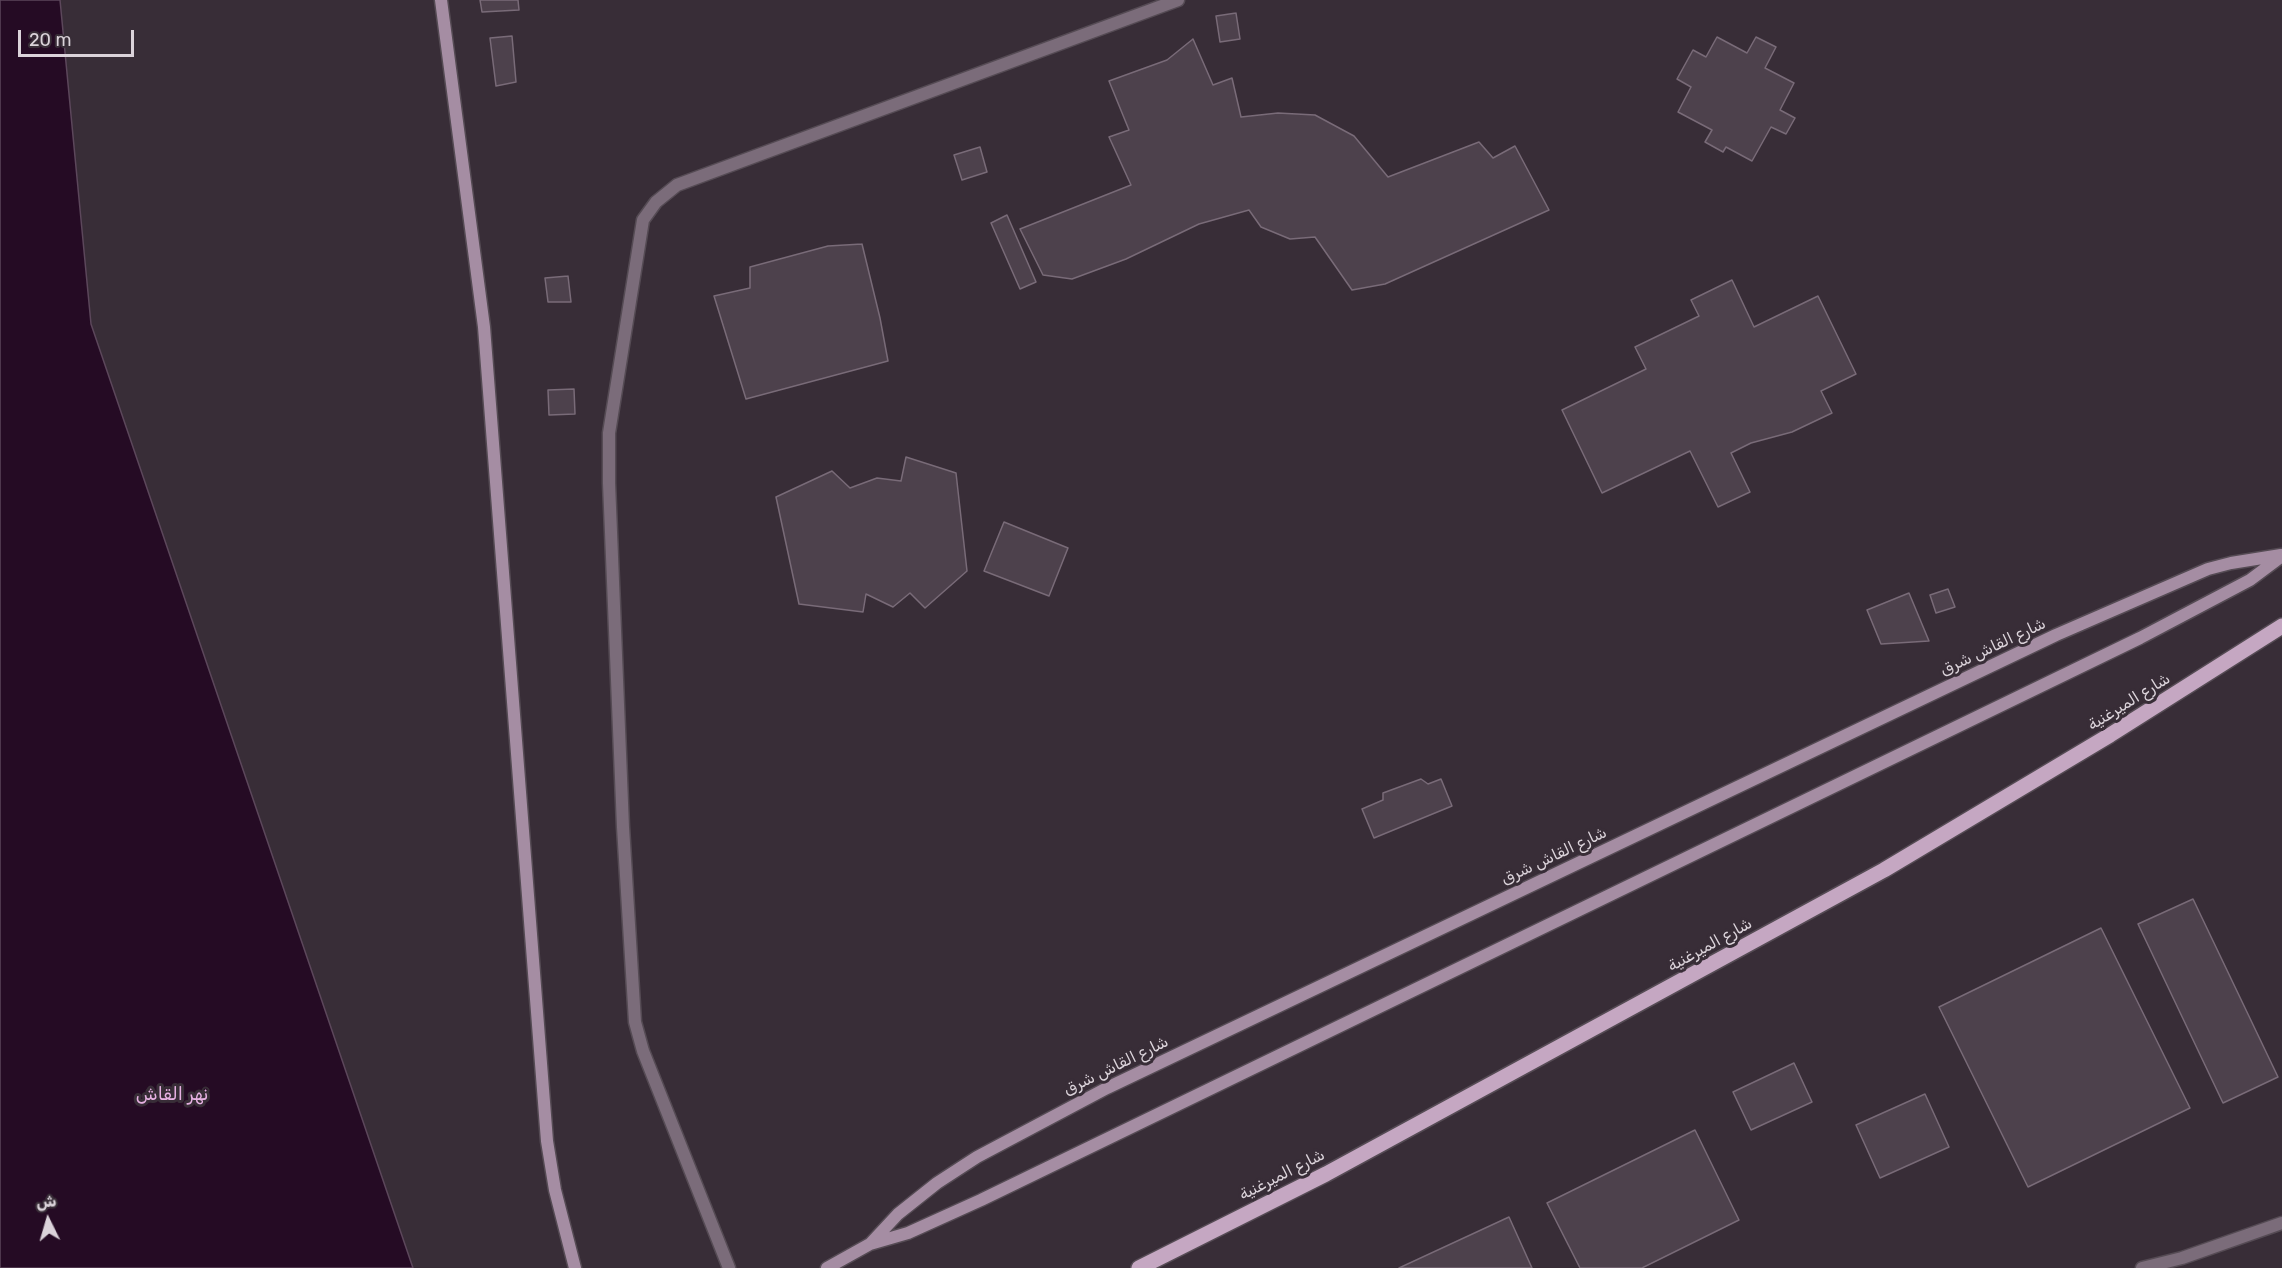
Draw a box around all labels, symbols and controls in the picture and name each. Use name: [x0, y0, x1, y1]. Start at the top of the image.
scale bar: [21, 18, 136, 56]
text: 20 m: [29, 29, 71, 51]
street label: شارع القاش شرق: [1937, 614, 2049, 680]
street label: شارع الميرغنية: [2084, 669, 2174, 735]
street label: شارع القاش شرق: [1498, 823, 1610, 889]
street label: شارع الميرغنية: [1664, 914, 1756, 976]
street label: شارع القاش شرق: [1060, 1032, 1172, 1100]
water label: نهر القاش: [136, 1084, 208, 1106]
street label: شارع الميرغنية: [1236, 1145, 1328, 1205]
north arrow: [18, 1190, 78, 1250]
text: ش: [35, 1191, 57, 1212]

